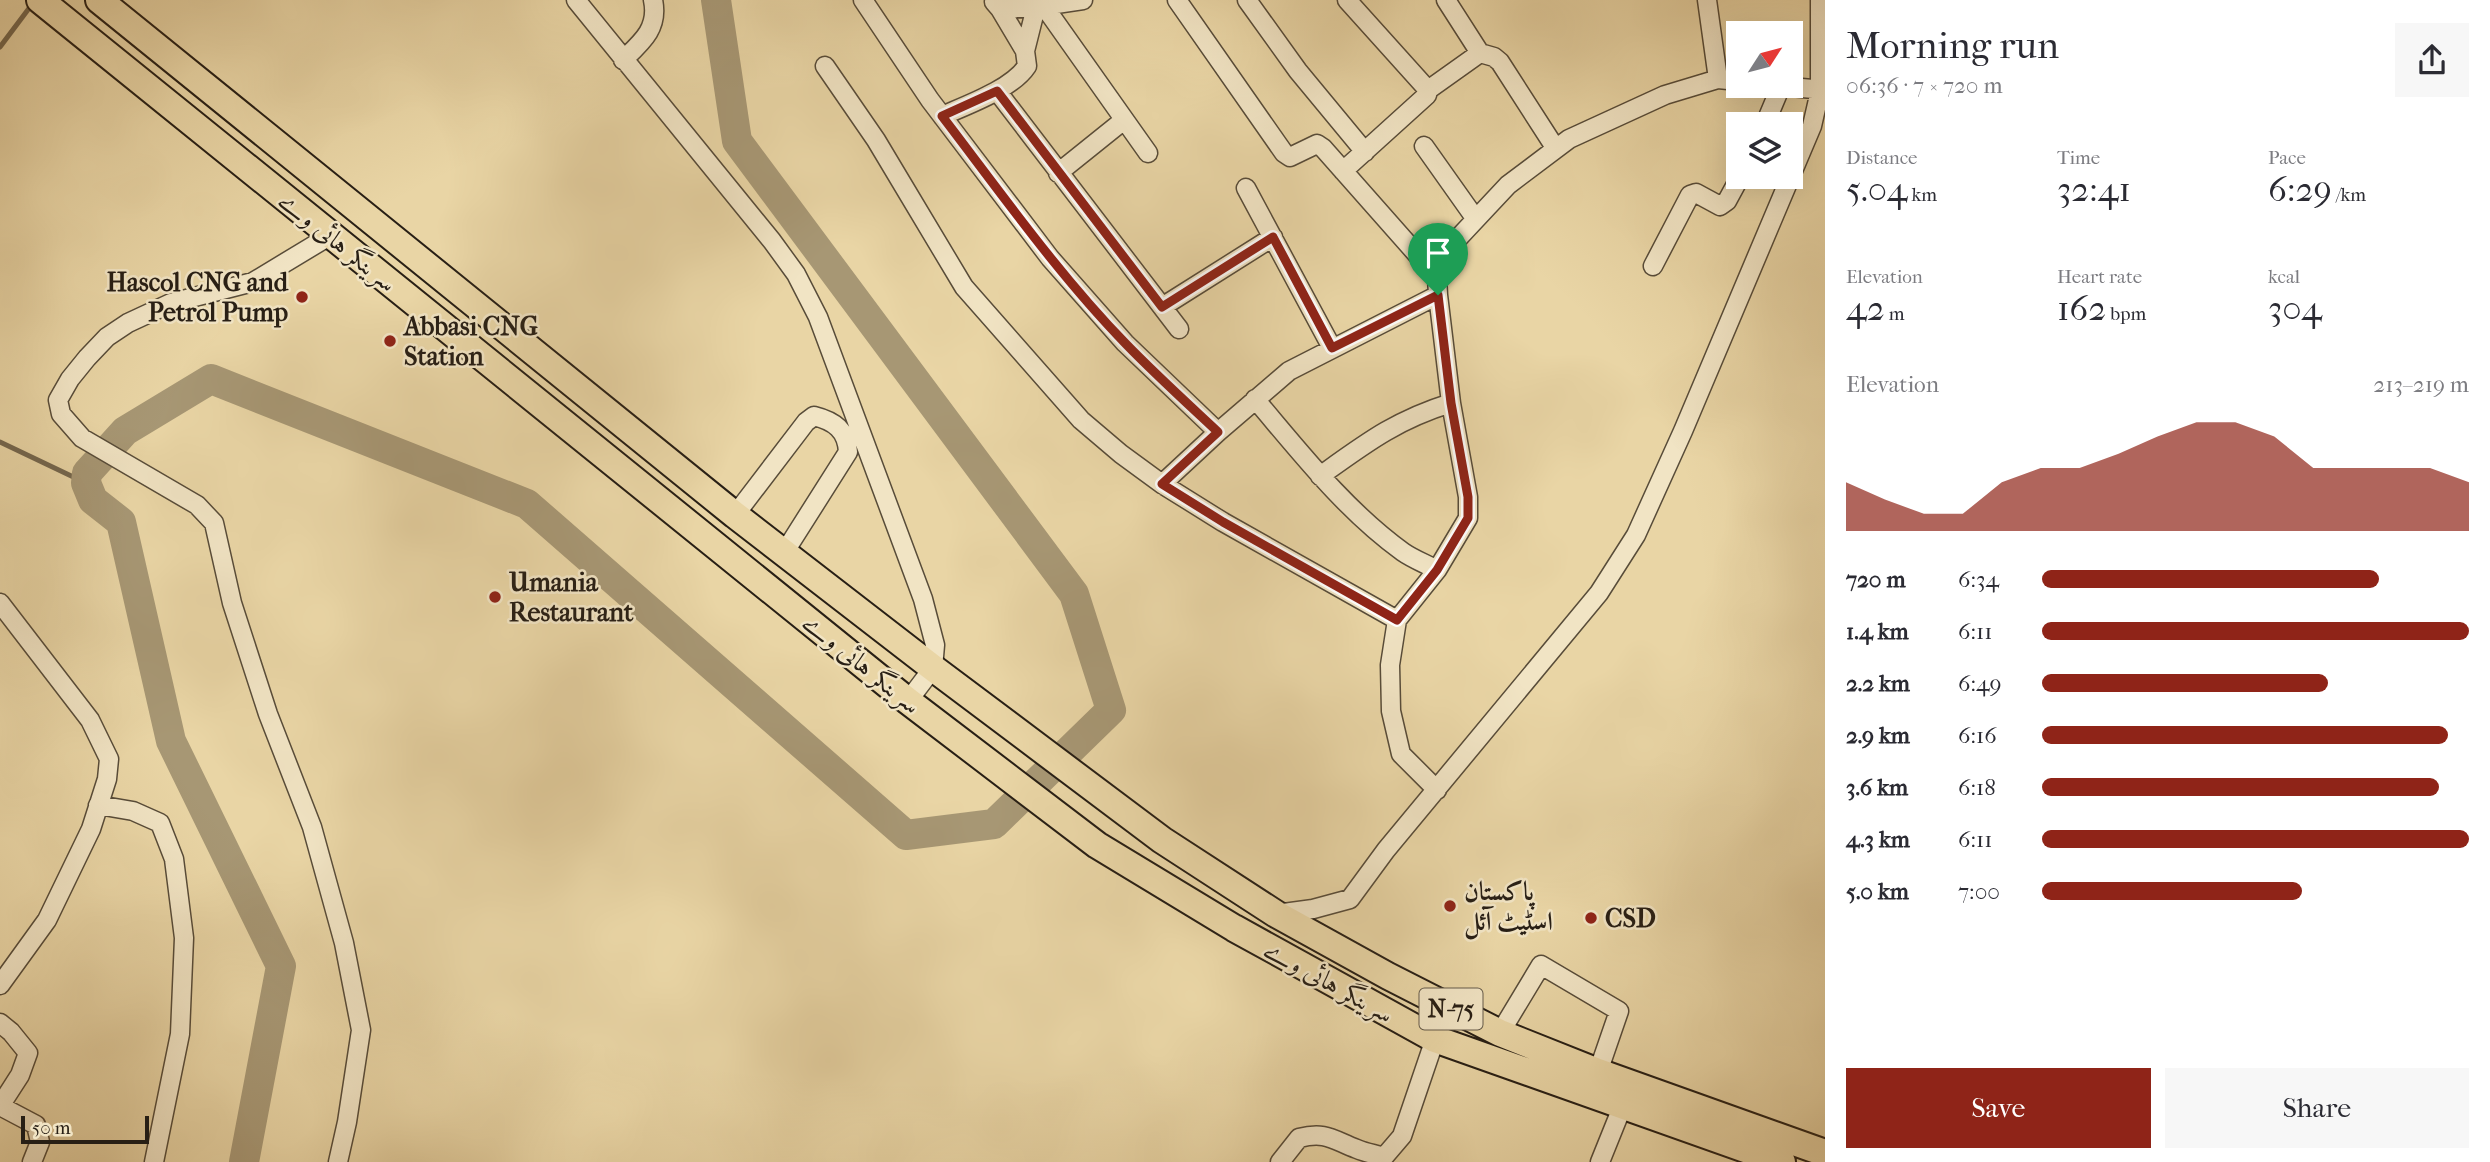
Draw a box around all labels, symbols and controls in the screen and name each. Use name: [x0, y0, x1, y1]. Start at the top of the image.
north arrow: [1726, 21, 1802, 98]
map controls: [1726, 21, 1803, 189]
text: Morning run: [1846, 23, 2059, 68]
button: share: [2395, 23, 2469, 97]
text: 06:36 · 7 × 720 m: [1846, 72, 2003, 99]
button: layers: [1726, 112, 1803, 189]
text: Distance: [1846, 147, 1917, 169]
text: Time: [2057, 147, 2100, 169]
text: Pace: [2268, 147, 2306, 169]
text: 5.04: [1846, 169, 1907, 210]
text: 32:41: [2057, 169, 2131, 210]
text: 6:29: [2268, 169, 2332, 210]
street label: سرینگر ہائی وے: [272, 184, 403, 299]
text: km: [1907, 184, 1937, 206]
text: /km: [2332, 184, 2366, 206]
pin: [1408, 223, 1468, 295]
icon: arrive: [1419, 234, 1457, 272]
text: Elevation: [1846, 266, 1923, 288]
text: Heart rate: [2057, 266, 2142, 288]
text: kcal: [2268, 266, 2300, 288]
place label: Hascol CNG and Petrol Pump: [107, 267, 289, 328]
text: 42: [1846, 288, 1885, 329]
text: 162: [2057, 288, 2106, 329]
text: 304: [2268, 288, 2322, 329]
marker: Hascol CNG and Petrol Pump: [294, 289, 310, 305]
text: m: [1885, 303, 1905, 325]
text: bpm: [2106, 303, 2146, 325]
place label: Abbasi CNG Station: [402, 311, 538, 372]
marker: Abbasi CNG Station: [382, 333, 398, 349]
text: Elevation: [1846, 371, 1939, 398]
text: 213–219 m: [2373, 371, 2469, 398]
text: 720 m: [1846, 566, 1906, 593]
text: 6:34: [1958, 566, 1999, 593]
place label: Umania Restaurant: [508, 567, 634, 628]
marker: Umania Restaurant: [487, 589, 503, 605]
street label: سرینگر ہائی وے: [796, 606, 927, 721]
text: 1.4 km: [1846, 618, 1909, 645]
text: 6:11: [1958, 618, 1992, 645]
text: 2.2 km: [1846, 670, 1910, 697]
text: 6:49: [1958, 670, 2002, 697]
text: 2.9 km: [1846, 722, 1910, 749]
text: 6:16: [1958, 722, 1997, 749]
text: 3.6 km: [1846, 774, 1908, 801]
text: 6:18: [1958, 774, 1996, 801]
text: 4.3 km: [1846, 826, 1910, 853]
text: 6:11: [1958, 826, 1992, 853]
place label: پاکستان اسٹیٹ آئل: [1464, 876, 1553, 940]
text: 5.0 km: [1846, 878, 1909, 905]
text: 7:00: [1958, 878, 2000, 905]
marker: پاکستان اسٹیٹ آئل: [1442, 898, 1458, 914]
place label: CSD: [1605, 903, 1656, 934]
marker: CSD: [1583, 910, 1599, 926]
street label: سرینگر ہائی وے: [1258, 933, 1399, 1031]
road number: N-75: [1420, 988, 1482, 1030]
button: Save: [1846, 1068, 2151, 1148]
button: Share: [2165, 1068, 2469, 1148]
scale bar: [21, 1113, 149, 1145]
text: 50 m: [32, 1117, 71, 1139]

